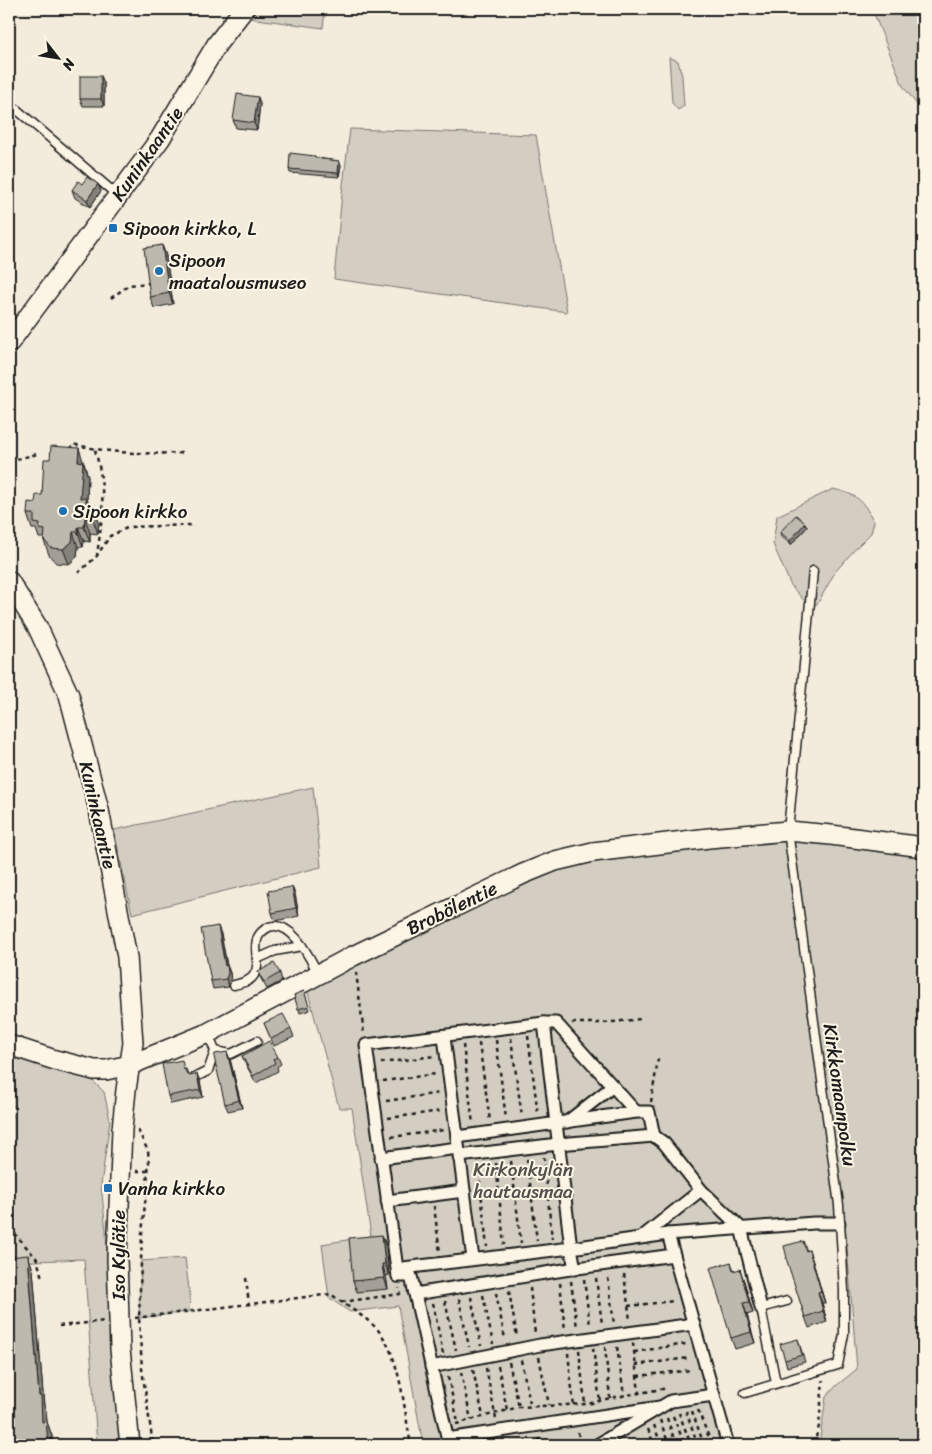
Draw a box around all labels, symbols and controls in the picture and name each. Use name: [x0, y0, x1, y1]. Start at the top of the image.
north arrow: [32, 32, 82, 82]
text: N: [55, 53, 82, 75]
street label: Kuninkaantie: [102, 100, 192, 208]
place label: Sipoon kirkko, L: [123, 212, 256, 245]
marker: Sipoon kirkko, L: [107, 222, 119, 234]
place label: Sipoon maatalousmuseo: [169, 244, 307, 299]
marker: Sipoon maatalousmuseo: [153, 265, 165, 277]
place label: Sipoon kirkko: [73, 495, 188, 528]
marker: Sipoon kirkko: [57, 505, 69, 517]
street label: Kuninkaantie: [70, 758, 126, 872]
street label: Brobölentie: [401, 872, 503, 944]
street label: Kirkkomaanpolku: [814, 1022, 866, 1168]
park label: Kirkonkylän hautausmaa: [472, 1153, 573, 1208]
place label: Vanha kirkko: [118, 1172, 225, 1205]
marker: Vanha kirkko: [102, 1182, 114, 1194]
street label: Iso Kylätie: [102, 1210, 135, 1301]

